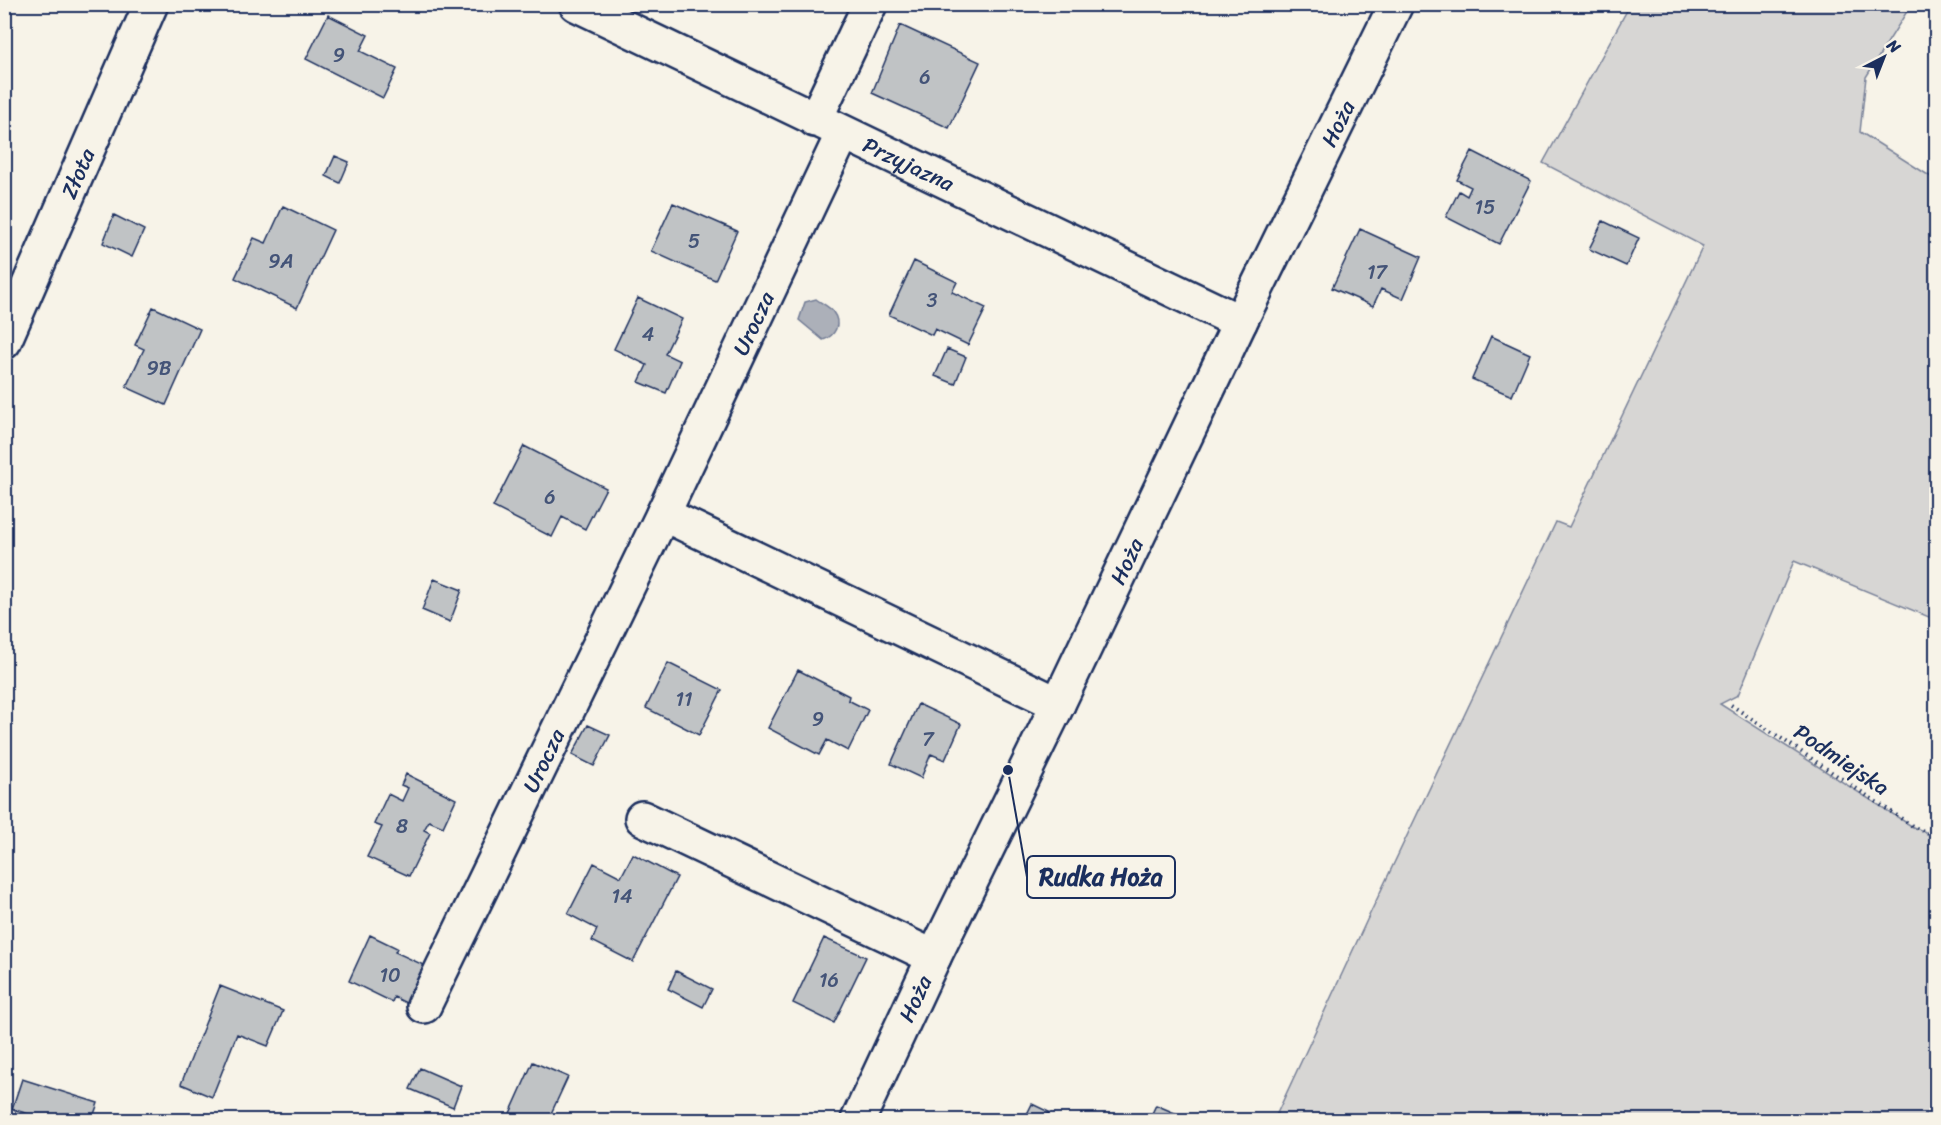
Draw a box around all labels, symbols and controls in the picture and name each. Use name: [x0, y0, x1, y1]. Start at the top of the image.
north arrow: [1854, 27, 1914, 87]
text: N: [1879, 31, 1908, 61]
house number: 9: [333, 38, 345, 73]
house number: 6: [919, 60, 931, 95]
street label: Hoża: [1310, 92, 1366, 154]
street label: Przyjazna: [856, 126, 962, 203]
street label: Złota: [50, 141, 107, 205]
house number: 15: [1475, 190, 1495, 225]
house number: 5: [688, 224, 700, 259]
house number: 9A: [268, 244, 294, 279]
house number: 17: [1367, 255, 1389, 290]
house number: 3: [927, 283, 938, 318]
street label: Urocza: [722, 284, 786, 362]
house number: 4: [642, 317, 654, 352]
house number: 9B: [147, 351, 172, 386]
house number: 6: [544, 480, 556, 515]
street label: Hoża: [1099, 530, 1155, 591]
house number: 11: [675, 682, 693, 717]
house number: 9: [812, 702, 824, 737]
street label: Podmiejska: [1786, 713, 1898, 806]
street label: Urocza: [511, 721, 576, 799]
house number: 7: [922, 722, 935, 757]
house number: 8: [396, 809, 408, 844]
callout: Rudka Hoża: [1027, 856, 1175, 898]
text: Rudka Hoża: [1038, 856, 1163, 898]
house number: 14: [611, 879, 633, 914]
house number: 10: [379, 958, 401, 993]
house number: 16: [819, 963, 839, 998]
street label: Hoża: [887, 968, 943, 1029]

